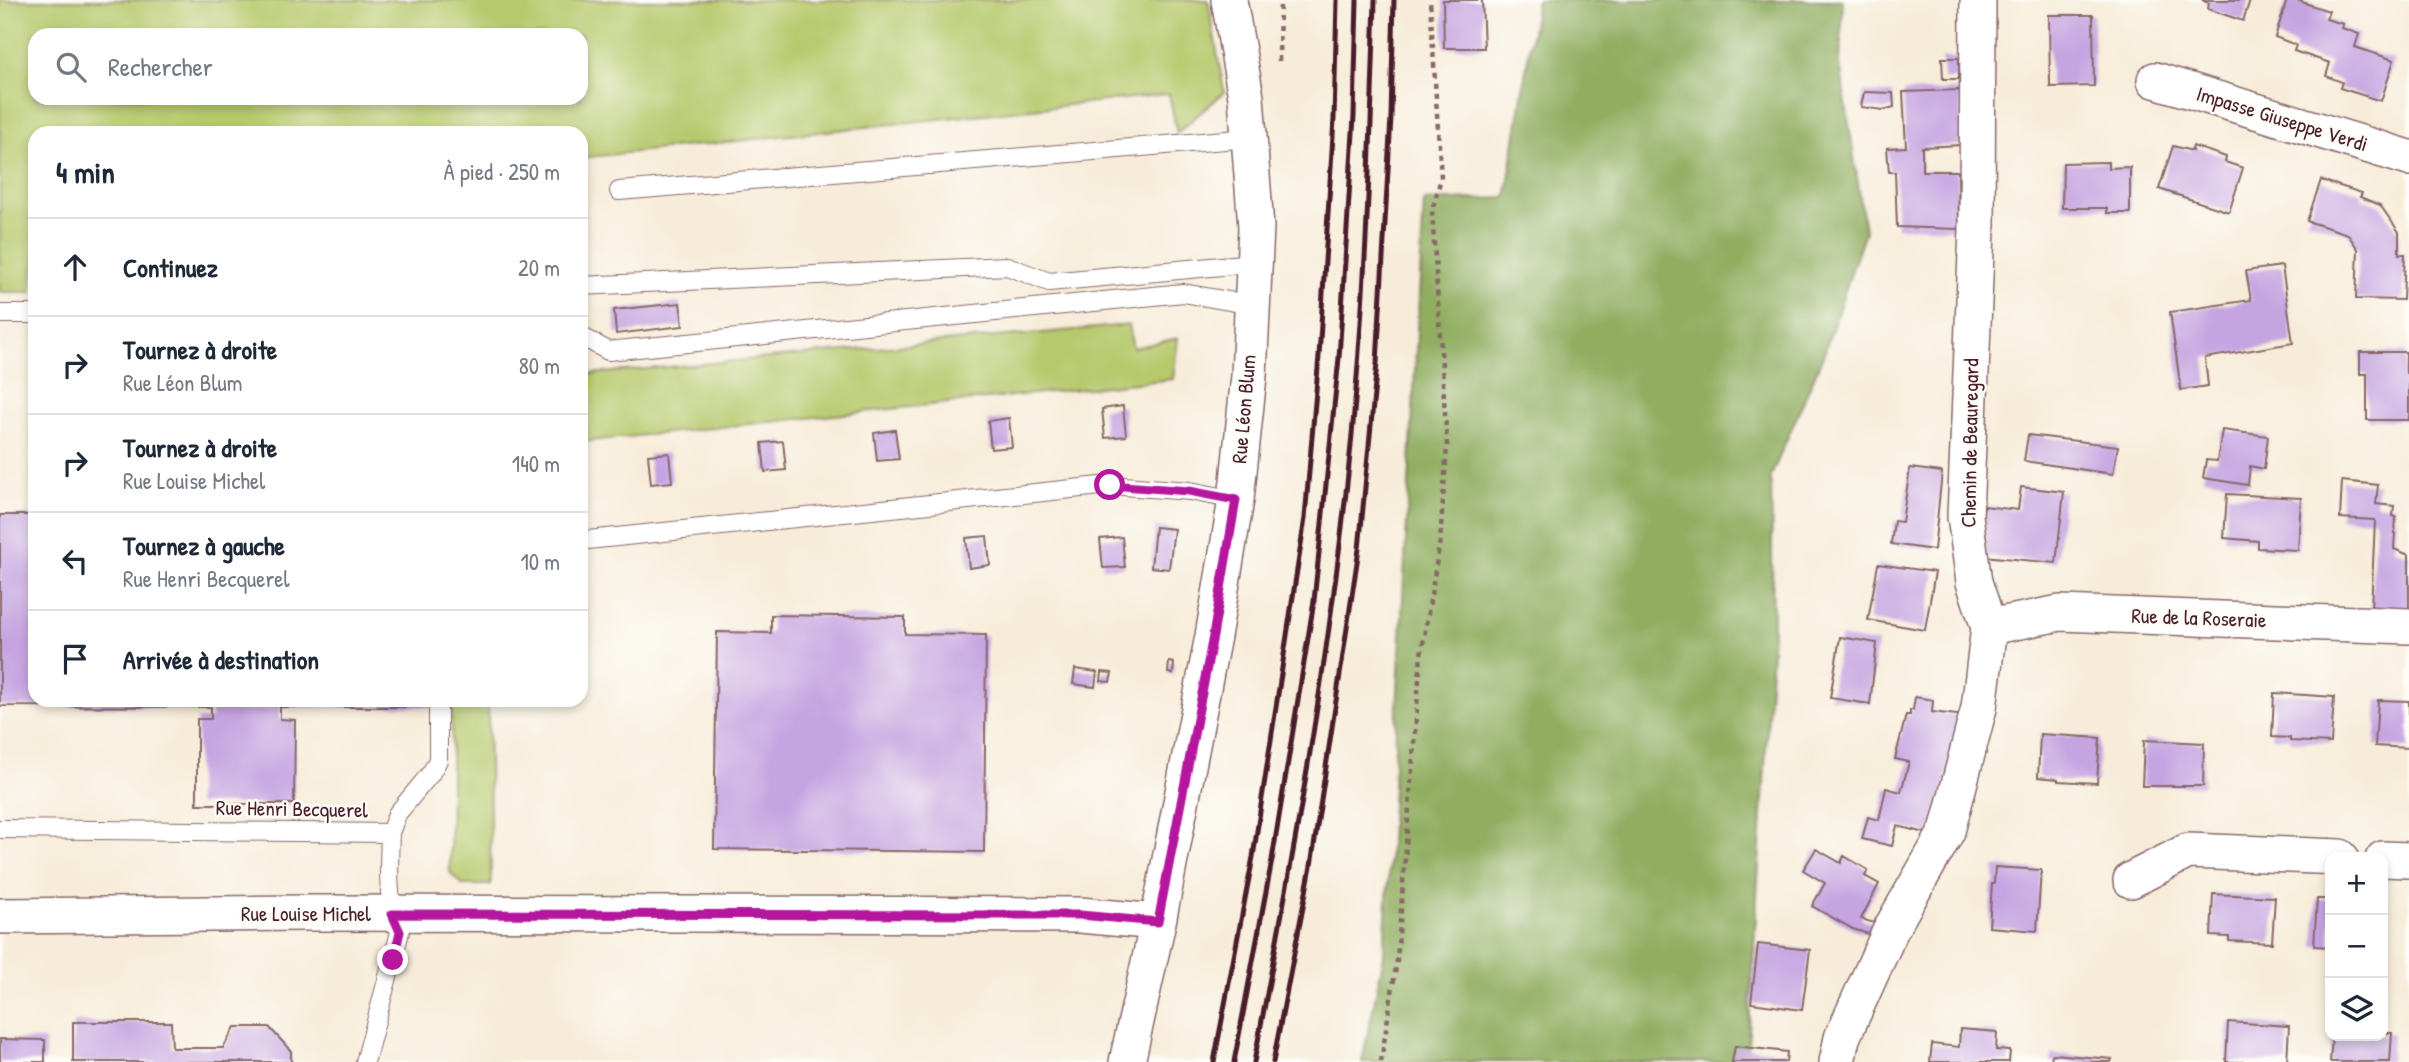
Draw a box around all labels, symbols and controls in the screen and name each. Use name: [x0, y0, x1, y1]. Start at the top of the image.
search box: [28, 28, 588, 105]
icon: search: [52, 48, 90, 86]
text: Rechercher: [108, 49, 213, 84]
street label: Impasse Giuseppe Verdi: [2193, 79, 2371, 158]
text: 4 min: [56, 152, 115, 192]
text: À pied · 250 m: [443, 156, 560, 187]
icon: ahead: [56, 248, 94, 286]
text: Continuez: [123, 250, 218, 285]
text: 20 m: [518, 252, 560, 283]
text: Tournez à droite: [123, 332, 277, 367]
icon: right: [56, 346, 94, 384]
text: 80 m: [519, 350, 560, 381]
street label: Rue Léon Blum: [1224, 353, 1263, 465]
street label: Chemin de Beauregard: [1954, 358, 1985, 528]
text: Rue Léon Blum: [123, 367, 242, 398]
text: Tournez à droite: [123, 430, 277, 465]
icon: right: [56, 444, 94, 482]
text: 140 m: [512, 448, 560, 479]
text: Rue Louise Michel: [123, 465, 265, 496]
route start: [1094, 469, 1125, 500]
text: Tournez à gauche: [123, 528, 285, 563]
icon: left: [56, 542, 94, 580]
text: 10 m: [520, 546, 560, 577]
text: Rue Henri Becquerel: [123, 563, 290, 594]
street label: Rue de la Roseraie: [2131, 601, 2267, 634]
icon: arrive: [56, 640, 94, 678]
text: Arrivée à destination: [123, 642, 319, 677]
street label: Rue Henri Becquerel: [216, 793, 369, 824]
map controls: [2325, 852, 2388, 1041]
button: +: [2325, 852, 2388, 915]
street label: Rue Louise Michel: [241, 899, 371, 928]
button: −: [2325, 915, 2388, 978]
route end: [377, 944, 408, 975]
button: layers: [2325, 978, 2388, 1041]

